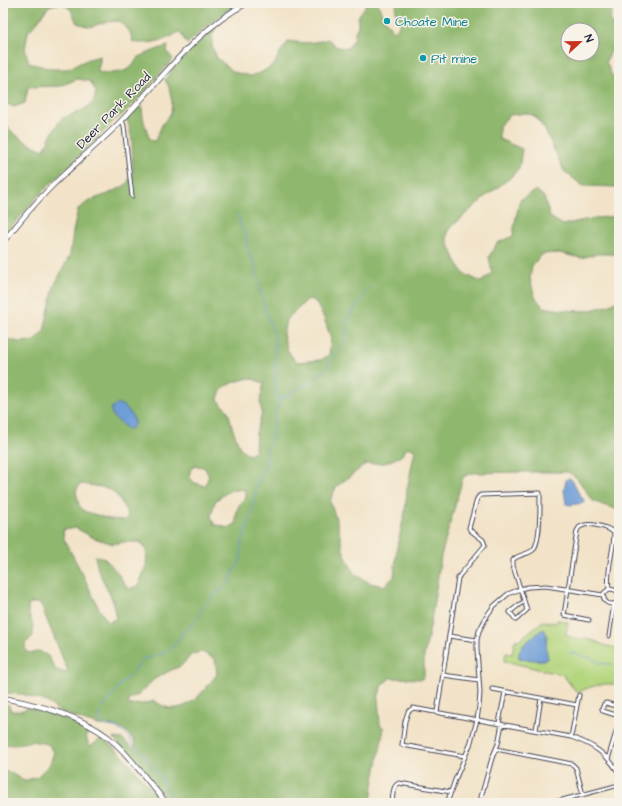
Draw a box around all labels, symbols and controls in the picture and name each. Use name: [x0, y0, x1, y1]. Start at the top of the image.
place label: Choate Mine: [395, 13, 468, 31]
marker: Choate Mine: [382, 16, 392, 26]
north arrow: [560, 22, 600, 62]
text: N: [581, 32, 597, 45]
place label: Pit mine: [431, 50, 477, 68]
marker: Pit mine: [418, 53, 428, 63]
street label: Deer Park Road: [73, 68, 155, 153]

